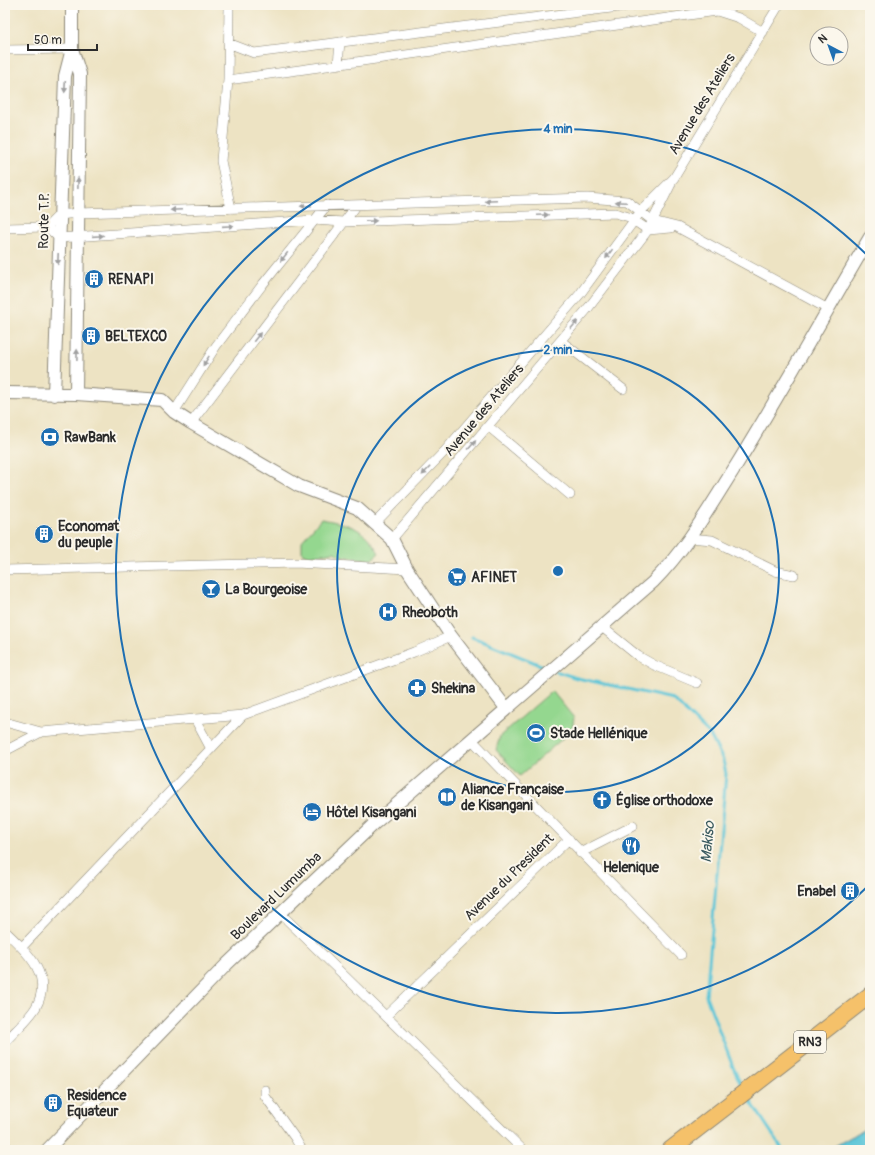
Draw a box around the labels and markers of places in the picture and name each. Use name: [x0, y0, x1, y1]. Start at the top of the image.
building icon: RENAPI: [83, 268, 105, 290]
place label: RENAPI: [108, 271, 154, 288]
building icon: BELTEXCO: [80, 325, 102, 347]
place label: BELTEXCO: [105, 328, 167, 345]
bank icon: RawBank: [39, 426, 61, 448]
place label: RawBank: [64, 429, 116, 446]
place label: Economat du peuple: [58, 518, 120, 551]
building icon: Economat du peuple: [33, 523, 55, 545]
centre of rings: [551, 564, 565, 578]
supermarket icon: AFINET: [446, 566, 468, 588]
place label: AFINET: [471, 569, 517, 586]
bar icon: La Bourgeoise: [200, 578, 222, 600]
place label: La Bourgeoise: [225, 581, 308, 598]
hospital icon: Rheoboth: [377, 601, 399, 623]
place label: Rheoboth: [402, 604, 458, 621]
pharmacy icon: Shekina: [406, 677, 428, 699]
place label: Shekina: [431, 680, 476, 697]
sports icon: Stade Hellénique: [525, 722, 547, 744]
place label: Stade Hellénique: [550, 725, 649, 742]
place label: Aliance Française de Kisangani: [461, 781, 565, 814]
library icon: Aliance Française de Kisangani: [436, 786, 458, 808]
church icon: Église orthodoxe: [591, 789, 613, 811]
place label: Église orthodoxe: [616, 791, 714, 809]
hotel icon: Hôtel Kisangani: [301, 801, 323, 823]
place label: Hôtel Kisangani: [326, 804, 417, 821]
restaurant icon: Helenique: [620, 835, 642, 857]
place label: Helenique: [603, 859, 660, 876]
building icon: Enabel: [839, 880, 861, 902]
place label: Enabel: [797, 883, 836, 900]
place label: Residence Equateur: [67, 1087, 127, 1120]
building icon: Residence Equateur: [42, 1092, 64, 1114]

